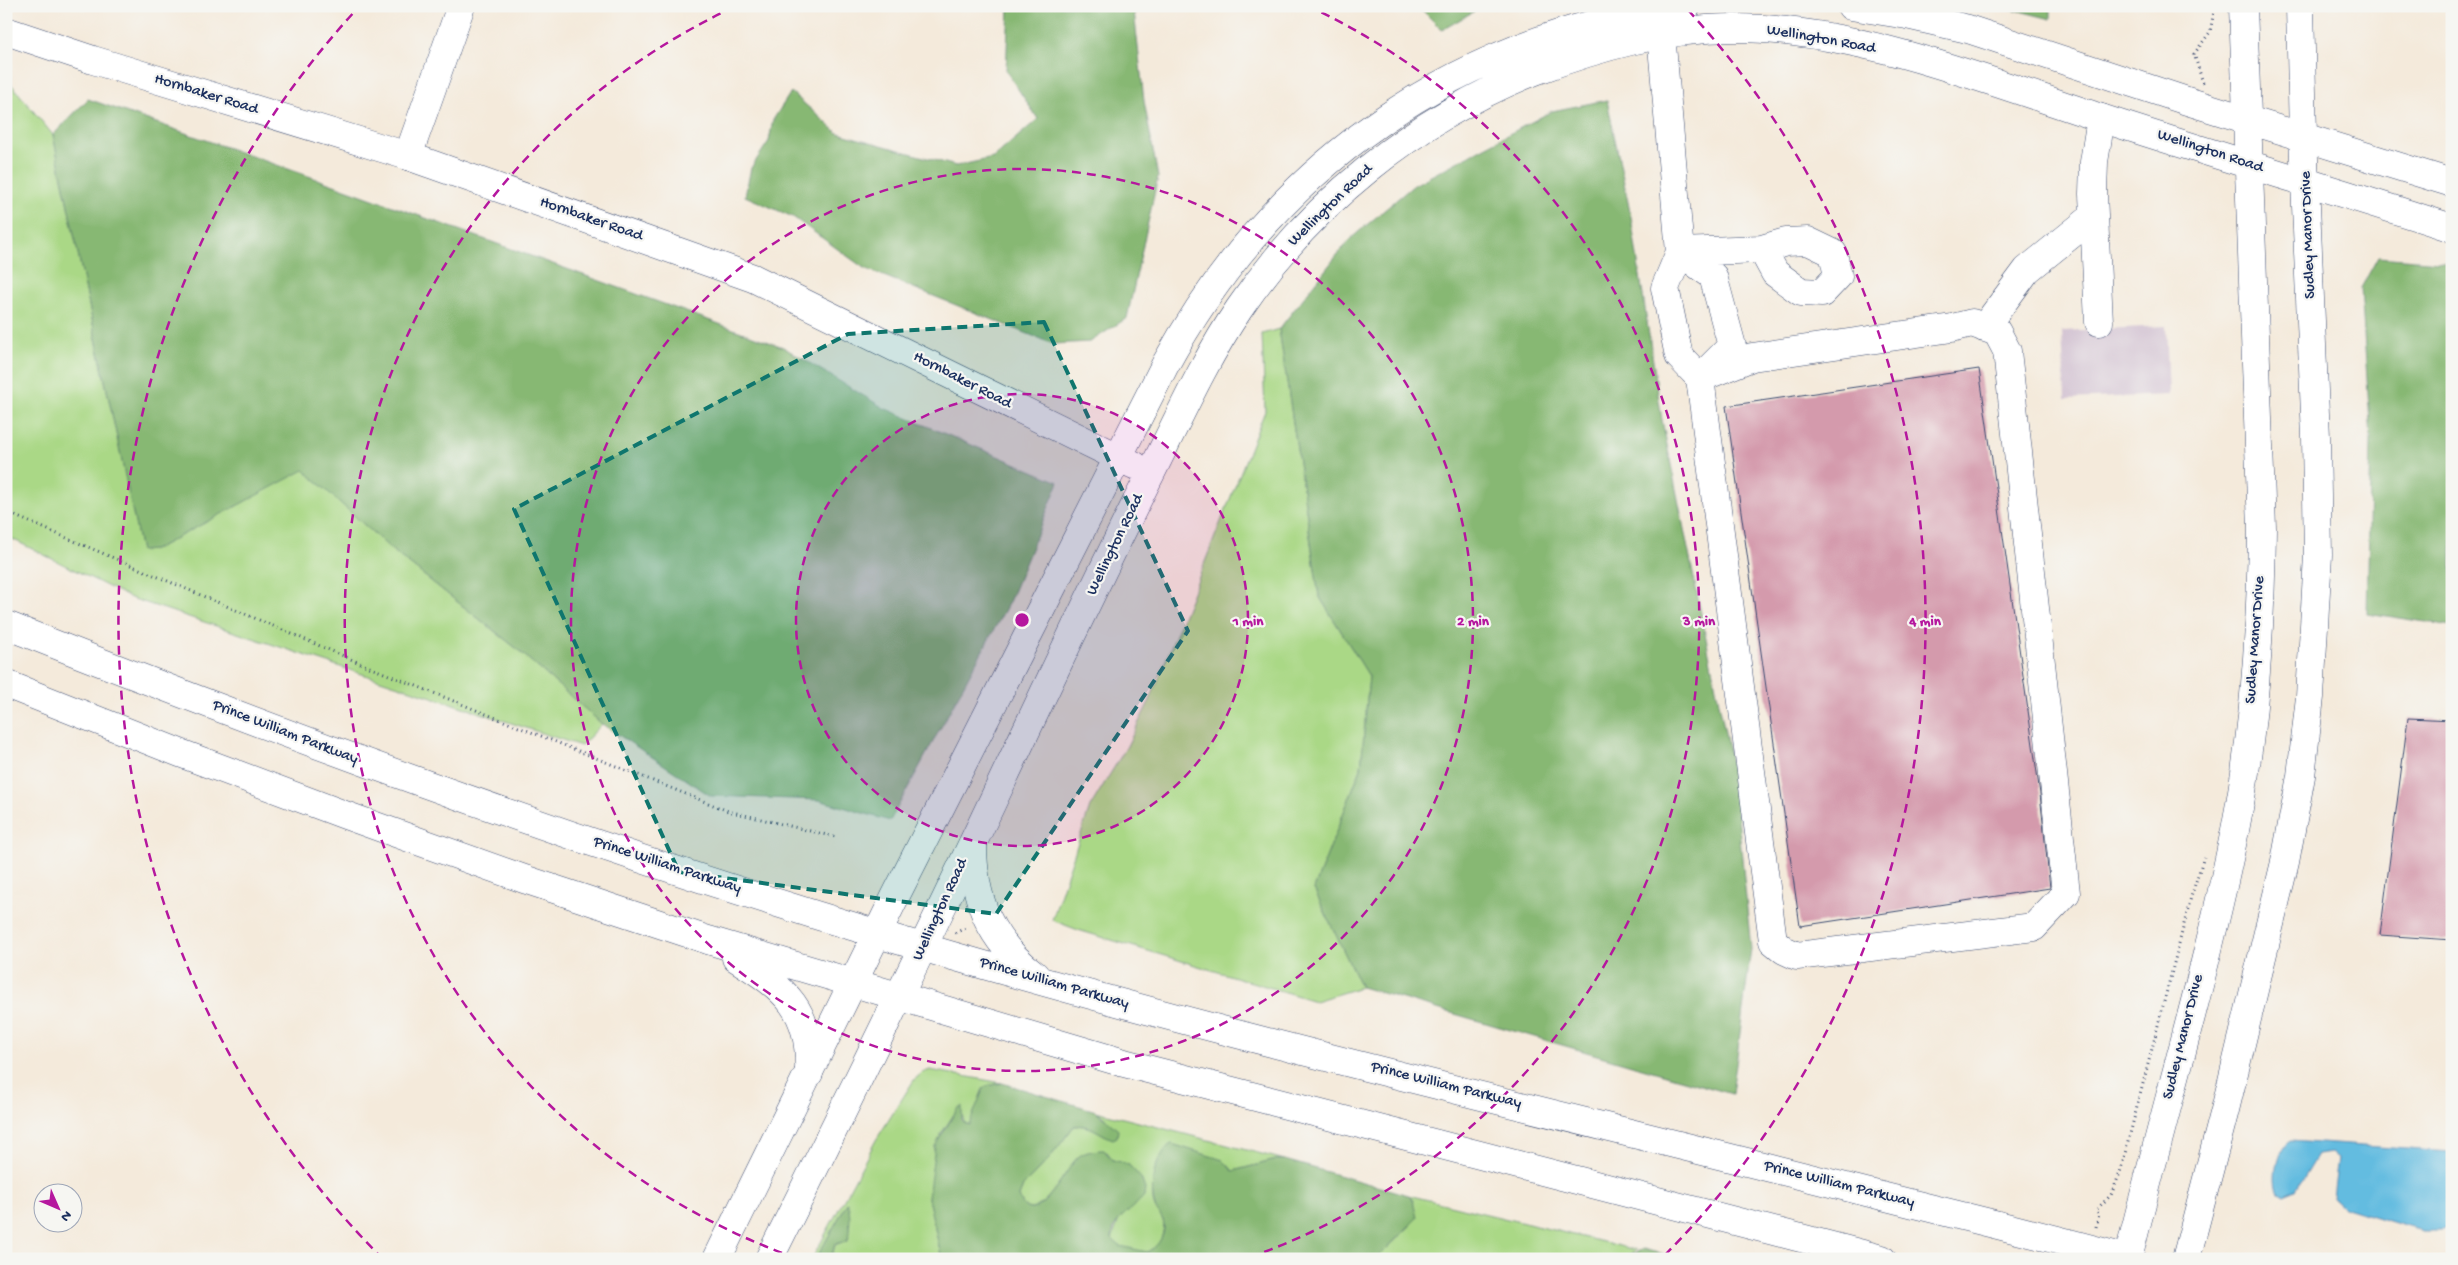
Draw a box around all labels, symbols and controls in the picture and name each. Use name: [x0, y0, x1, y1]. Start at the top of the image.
street label: Wellington Road: [1765, 21, 1879, 59]
street label: Hornbaker Road: [152, 70, 262, 120]
street label: Wellington Road: [2155, 126, 2267, 179]
street label: Wellington Road: [1285, 160, 1378, 251]
street label: Sudley Manor Drive: [2297, 170, 2321, 299]
street label: Hornbaker Road: [537, 193, 647, 247]
street label: Hornbaker Road: [910, 348, 1016, 415]
street label: Wellington Road: [1083, 490, 1149, 599]
street label: Sudley Manor Drive: [2242, 575, 2270, 704]
centre of rings: [1013, 611, 1031, 629]
text: 1 min: [1232, 613, 1264, 631]
text: 2 min: [1457, 613, 1490, 631]
text: 3 min: [1682, 613, 1716, 631]
text: 4 min: [1908, 613, 1942, 631]
street label: Prince William Parkway: [209, 696, 361, 770]
street label: Prince William Parkway: [590, 833, 743, 899]
street label: Wellington Road: [909, 855, 974, 964]
street label: Prince William Parkway: [976, 953, 1131, 1014]
street label: Sudley Manor Drive: [2159, 972, 2209, 1101]
street label: Prince William Parkway: [1368, 1058, 1523, 1114]
street label: Prince William Parkway: [1761, 1157, 1916, 1213]
north arrow: [32, 1182, 82, 1232]
text: N: [56, 1206, 75, 1225]

